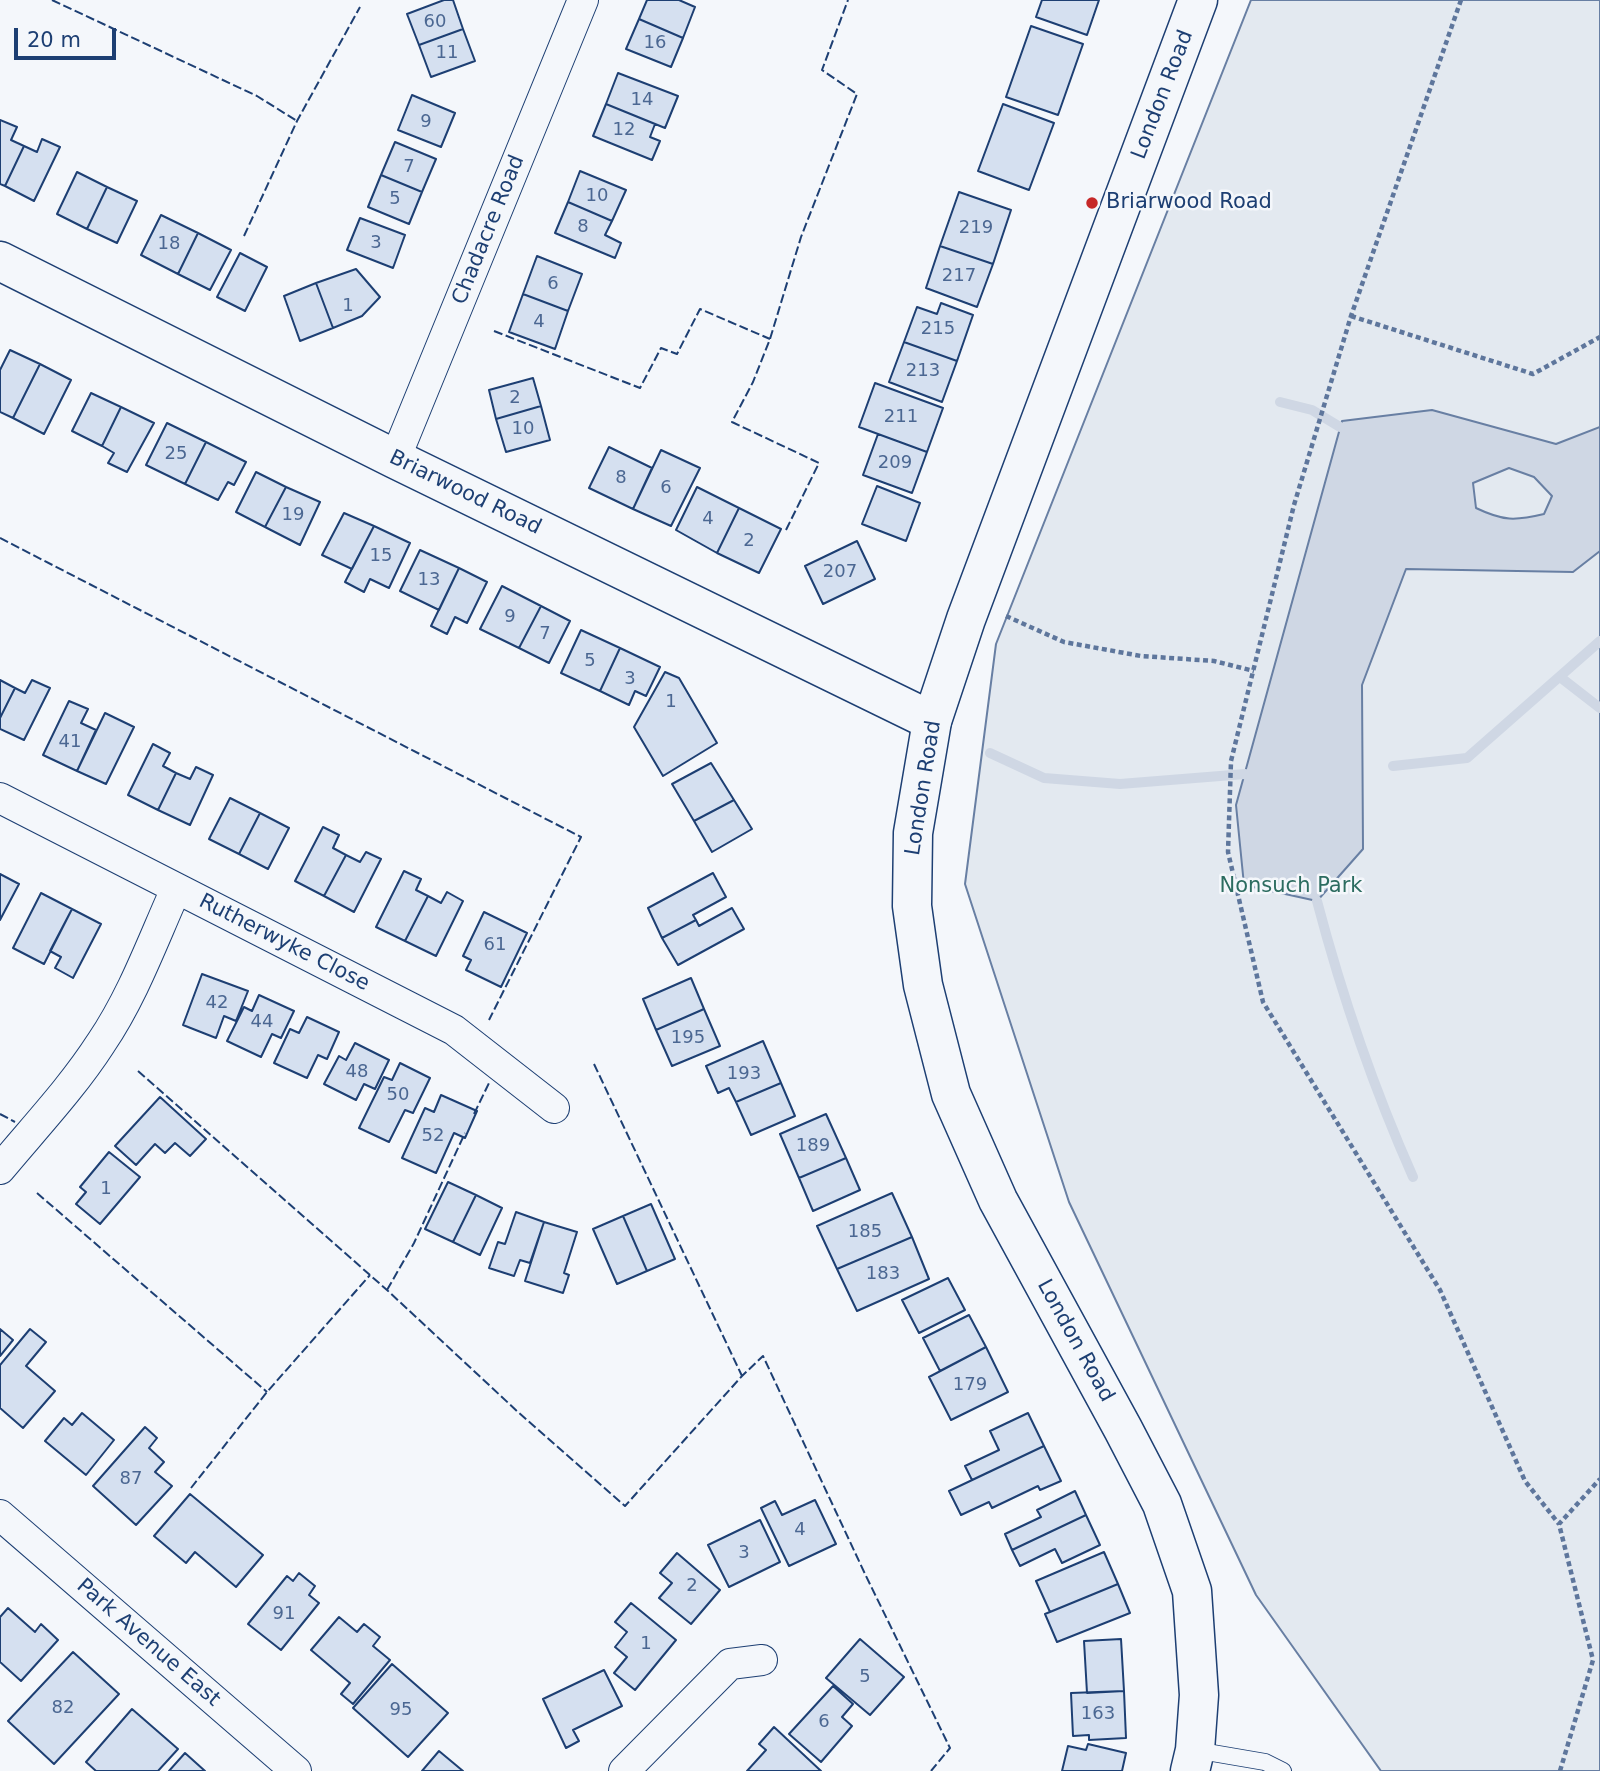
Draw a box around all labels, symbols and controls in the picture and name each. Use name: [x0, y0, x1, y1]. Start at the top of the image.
house number: 60: [424, 11, 446, 33]
scale bar: [18, 14, 119, 58]
street label: London Road: [1127, 27, 1199, 163]
text: 20 m: [27, 28, 81, 52]
house number: 16: [644, 32, 666, 54]
house number: 11: [436, 42, 458, 64]
house number: 14: [631, 89, 653, 111]
house number: 9: [420, 111, 432, 133]
house number: 12: [613, 119, 635, 141]
street label: Chadacre Road: [448, 152, 530, 308]
house number: 7: [403, 156, 415, 178]
house number: 10: [586, 185, 608, 207]
house number: 5: [389, 188, 401, 210]
place label: Briarwood Road: [1106, 190, 1272, 216]
marker: Briarwood Road: [1084, 195, 1100, 211]
house number: 8: [577, 216, 589, 238]
house number: 219: [959, 217, 993, 239]
house number: 3: [370, 232, 382, 254]
house number: 18: [158, 233, 180, 255]
house number: 217: [942, 265, 976, 287]
house number: 6: [547, 273, 559, 295]
house number: 1: [342, 295, 354, 317]
house number: 4: [533, 311, 545, 333]
house number: 215: [921, 318, 955, 340]
house number: 213: [906, 360, 940, 382]
house number: 2: [509, 387, 521, 409]
house number: 211: [884, 406, 918, 428]
house number: 10: [512, 418, 534, 440]
house number: 25: [165, 443, 187, 465]
street label: Briarwood Road: [385, 445, 545, 541]
house number: 209: [878, 452, 912, 474]
house number: 8: [615, 467, 627, 489]
house number: 6: [660, 477, 672, 499]
house number: 19: [282, 504, 304, 526]
house number: 4: [702, 508, 714, 530]
house number: 2: [743, 530, 755, 552]
house number: 15: [370, 545, 392, 567]
house number: 207: [823, 561, 857, 583]
house number: 13: [418, 569, 440, 591]
house number: 9: [504, 606, 516, 628]
house number: 7: [539, 623, 551, 645]
house number: 5: [584, 650, 596, 672]
house number: 3: [624, 668, 636, 690]
house number: 1: [665, 691, 677, 713]
street label: London Road: [901, 719, 947, 857]
house number: 41: [59, 731, 81, 753]
park label: Nonsuch Park: [1219, 874, 1363, 900]
street label: Rutherwyke Close: [195, 889, 373, 997]
house number: 61: [484, 934, 506, 956]
house number: 42: [206, 992, 228, 1014]
house number: 44: [251, 1011, 273, 1033]
house number: 195: [671, 1027, 705, 1049]
house number: 48: [346, 1061, 368, 1083]
house number: 193: [727, 1063, 761, 1085]
house number: 50: [387, 1084, 409, 1106]
house number: 52: [422, 1125, 444, 1147]
house number: 189: [796, 1135, 830, 1157]
house number: 1: [100, 1178, 112, 1200]
house number: 185: [848, 1221, 882, 1243]
house number: 183: [866, 1263, 900, 1285]
street label: London Road: [1031, 1275, 1119, 1407]
house number: 179: [953, 1374, 987, 1396]
house number: 87: [120, 1468, 142, 1490]
house number: 4: [794, 1519, 806, 1541]
house number: 3: [738, 1542, 750, 1564]
street label: Park Avenue East: [71, 1574, 225, 1712]
house number: 2: [686, 1575, 698, 1597]
house number: 91: [273, 1603, 295, 1625]
house number: 1: [640, 1633, 652, 1655]
house number: 5: [859, 1666, 871, 1688]
house number: 82: [52, 1697, 74, 1719]
house number: 95: [390, 1699, 412, 1721]
house number: 163: [1081, 1703, 1115, 1725]
house number: 6: [818, 1711, 830, 1733]

